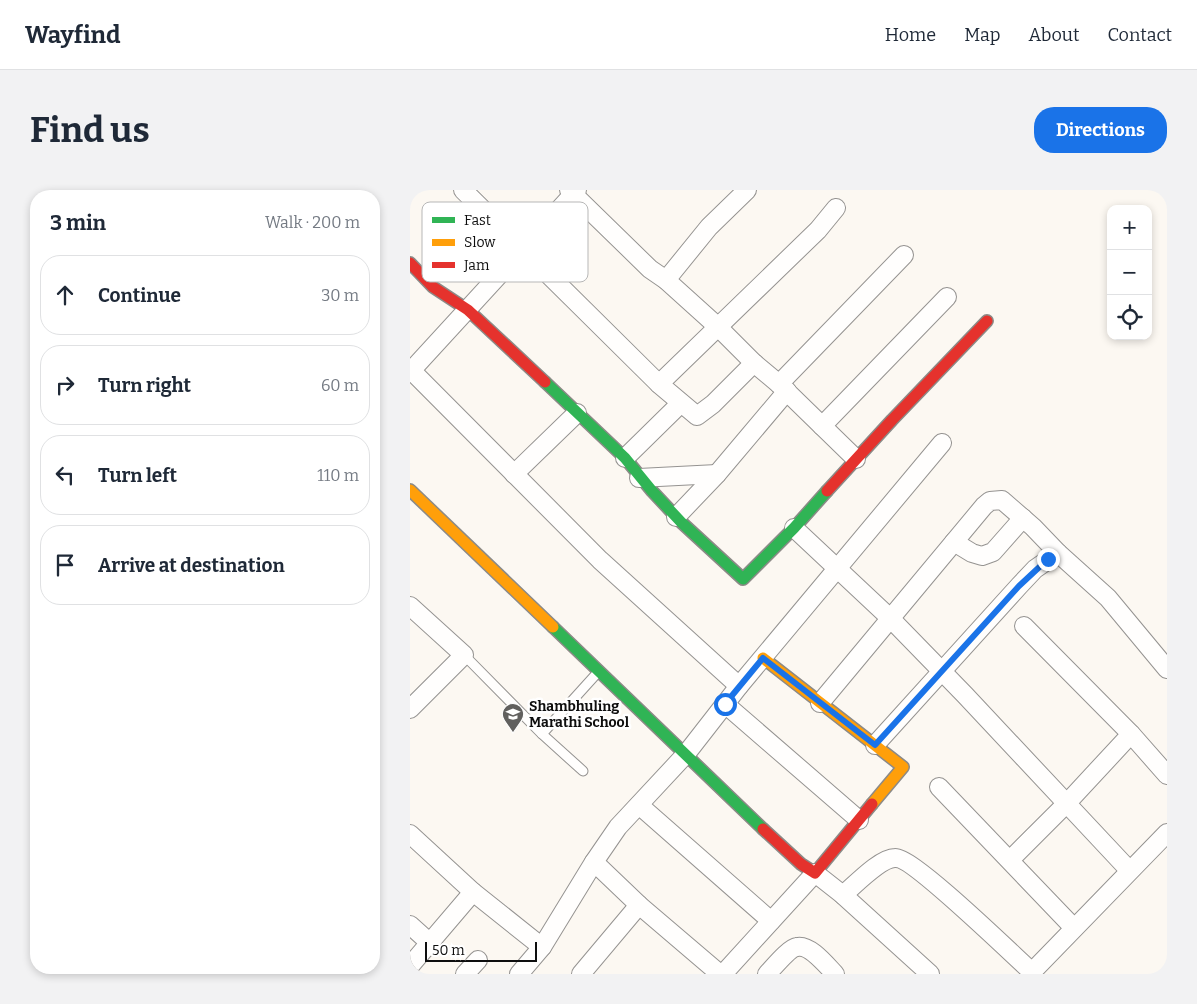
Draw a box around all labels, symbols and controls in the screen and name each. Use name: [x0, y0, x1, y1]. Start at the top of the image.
text: Wayfind: [25, 21, 121, 49]
text: Home: [885, 24, 936, 46]
text: Map: [964, 24, 1000, 46]
text: About: [1028, 24, 1079, 46]
text: Contact: [1107, 24, 1172, 46]
button: Directions: [1034, 107, 1167, 153]
text: Find us: [30, 109, 150, 151]
legend: [422, 202, 588, 282]
map controls: [1107, 205, 1152, 340]
button: +: [1107, 205, 1152, 250]
text: 3 min: [50, 210, 106, 236]
text: Fast: [464, 212, 491, 229]
text: Walk · 200 m: [265, 213, 360, 232]
text: Slow: [464, 234, 496, 251]
button: −: [1107, 250, 1152, 295]
text: Jam: [463, 257, 490, 274]
icon: ahead: [51, 281, 79, 309]
text: Continue: [98, 284, 181, 307]
text: 30 m: [321, 286, 359, 305]
button: locate: [1107, 295, 1152, 340]
icon: right: [51, 371, 79, 399]
text: Turn right: [98, 374, 191, 397]
text: 60 m: [321, 376, 359, 395]
icon: left: [51, 461, 79, 489]
text: Turn left: [98, 464, 177, 487]
text: 110 m: [317, 466, 359, 485]
route end: [1037, 548, 1060, 571]
icon: arrive: [51, 551, 79, 579]
text: Arrive at destination: [98, 554, 285, 577]
route start: [714, 693, 737, 716]
place label: Shambhuling Marathi School: [529, 698, 630, 731]
school or university icon: Shambhuling Marathi School: [501, 702, 525, 733]
scale bar: [425, 939, 538, 962]
text: 50 m: [432, 942, 465, 959]

